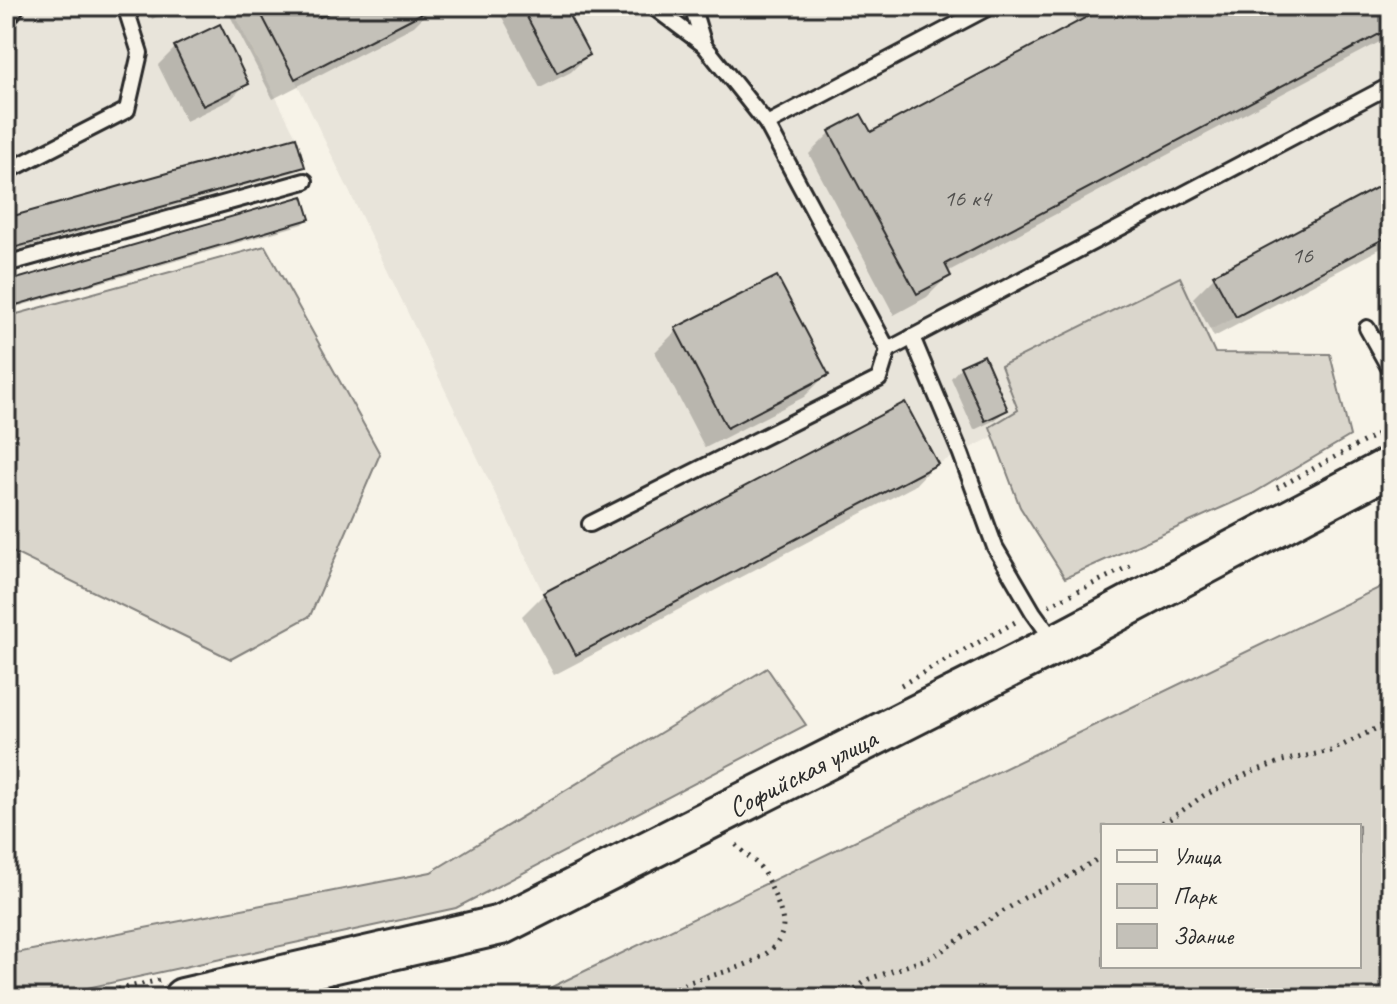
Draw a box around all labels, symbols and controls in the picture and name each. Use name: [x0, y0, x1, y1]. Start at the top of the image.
house number: 16 к4: [943, 183, 993, 213]
house number: 16: [1291, 240, 1314, 270]
street label: Софийская улица: [722, 720, 884, 825]
legend: [1101, 824, 1361, 968]
text: Улица: [1173, 841, 1222, 871]
text: Парк: [1173, 881, 1218, 911]
text: Здание: [1173, 921, 1235, 951]

